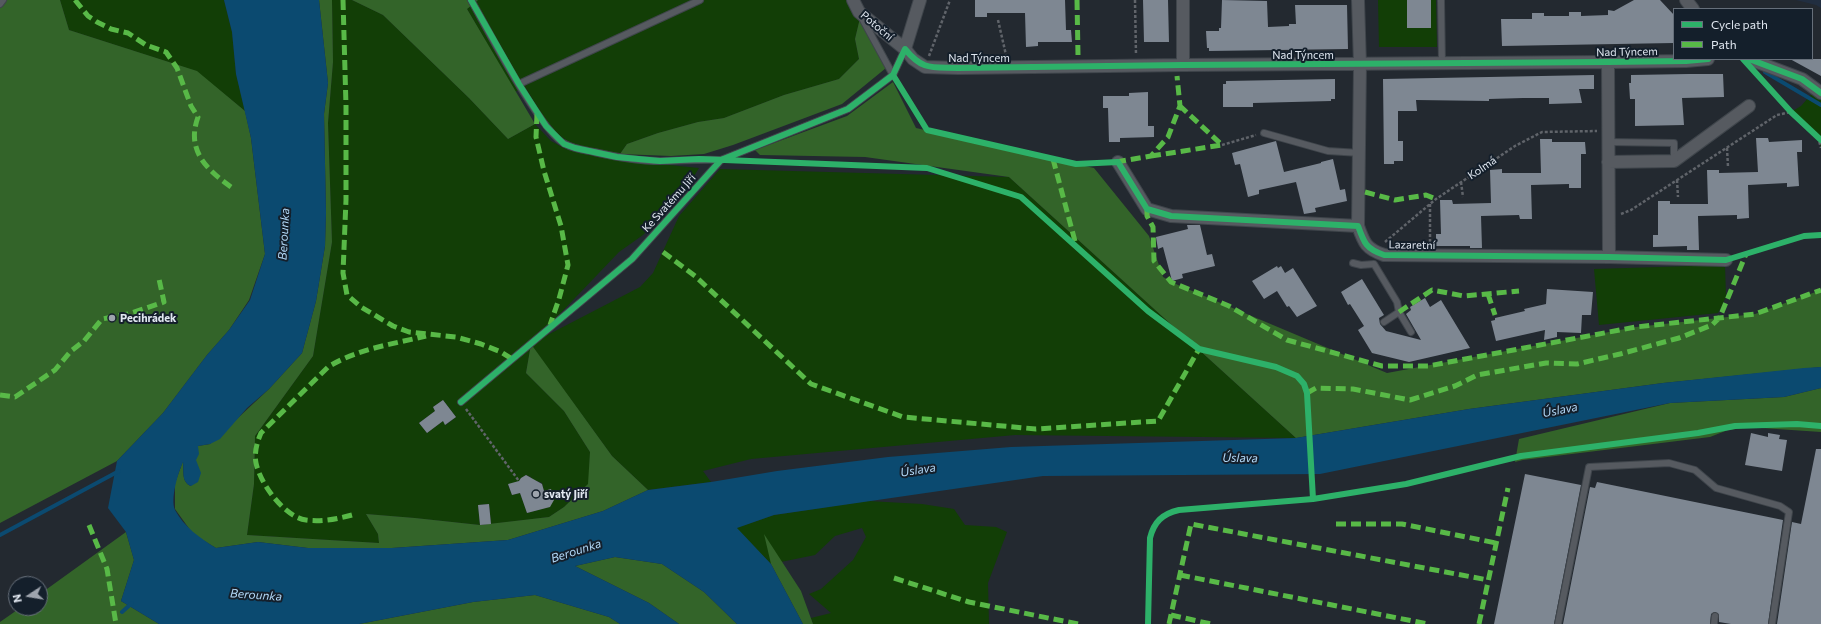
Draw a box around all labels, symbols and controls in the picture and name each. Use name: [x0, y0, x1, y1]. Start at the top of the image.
street label: Potoční: [858, 8, 896, 44]
legend: [1673, 8, 1813, 60]
text: Cycle path: [1711, 17, 1768, 31]
text: Path: [1711, 37, 1737, 51]
street label: Nad Týncem: [1596, 45, 1658, 59]
street label: Nad Týncem: [1272, 48, 1334, 62]
street label: Nad Týncem: [948, 51, 1010, 65]
street label: Kolmá: [1465, 154, 1499, 182]
street label: Ke Svatému Jiří: [639, 171, 699, 235]
water label: Berounka: [275, 208, 293, 260]
street label: Lazaretní: [1388, 238, 1436, 252]
place label: Pecihrádek: [120, 311, 176, 325]
marker: Pecihrádek: [107, 313, 117, 323]
water label: Úslava: [1541, 400, 1579, 420]
water label: Úslava: [1222, 450, 1258, 466]
water label: Úslava: [899, 460, 937, 480]
place label: svatý Jiří: [544, 487, 588, 501]
marker: svatý Jiří: [531, 489, 541, 499]
water label: Berounka: [549, 536, 603, 566]
north arrow: [8, 576, 48, 616]
water label: Berounka: [229, 586, 283, 604]
text: N: [10, 593, 24, 604]

